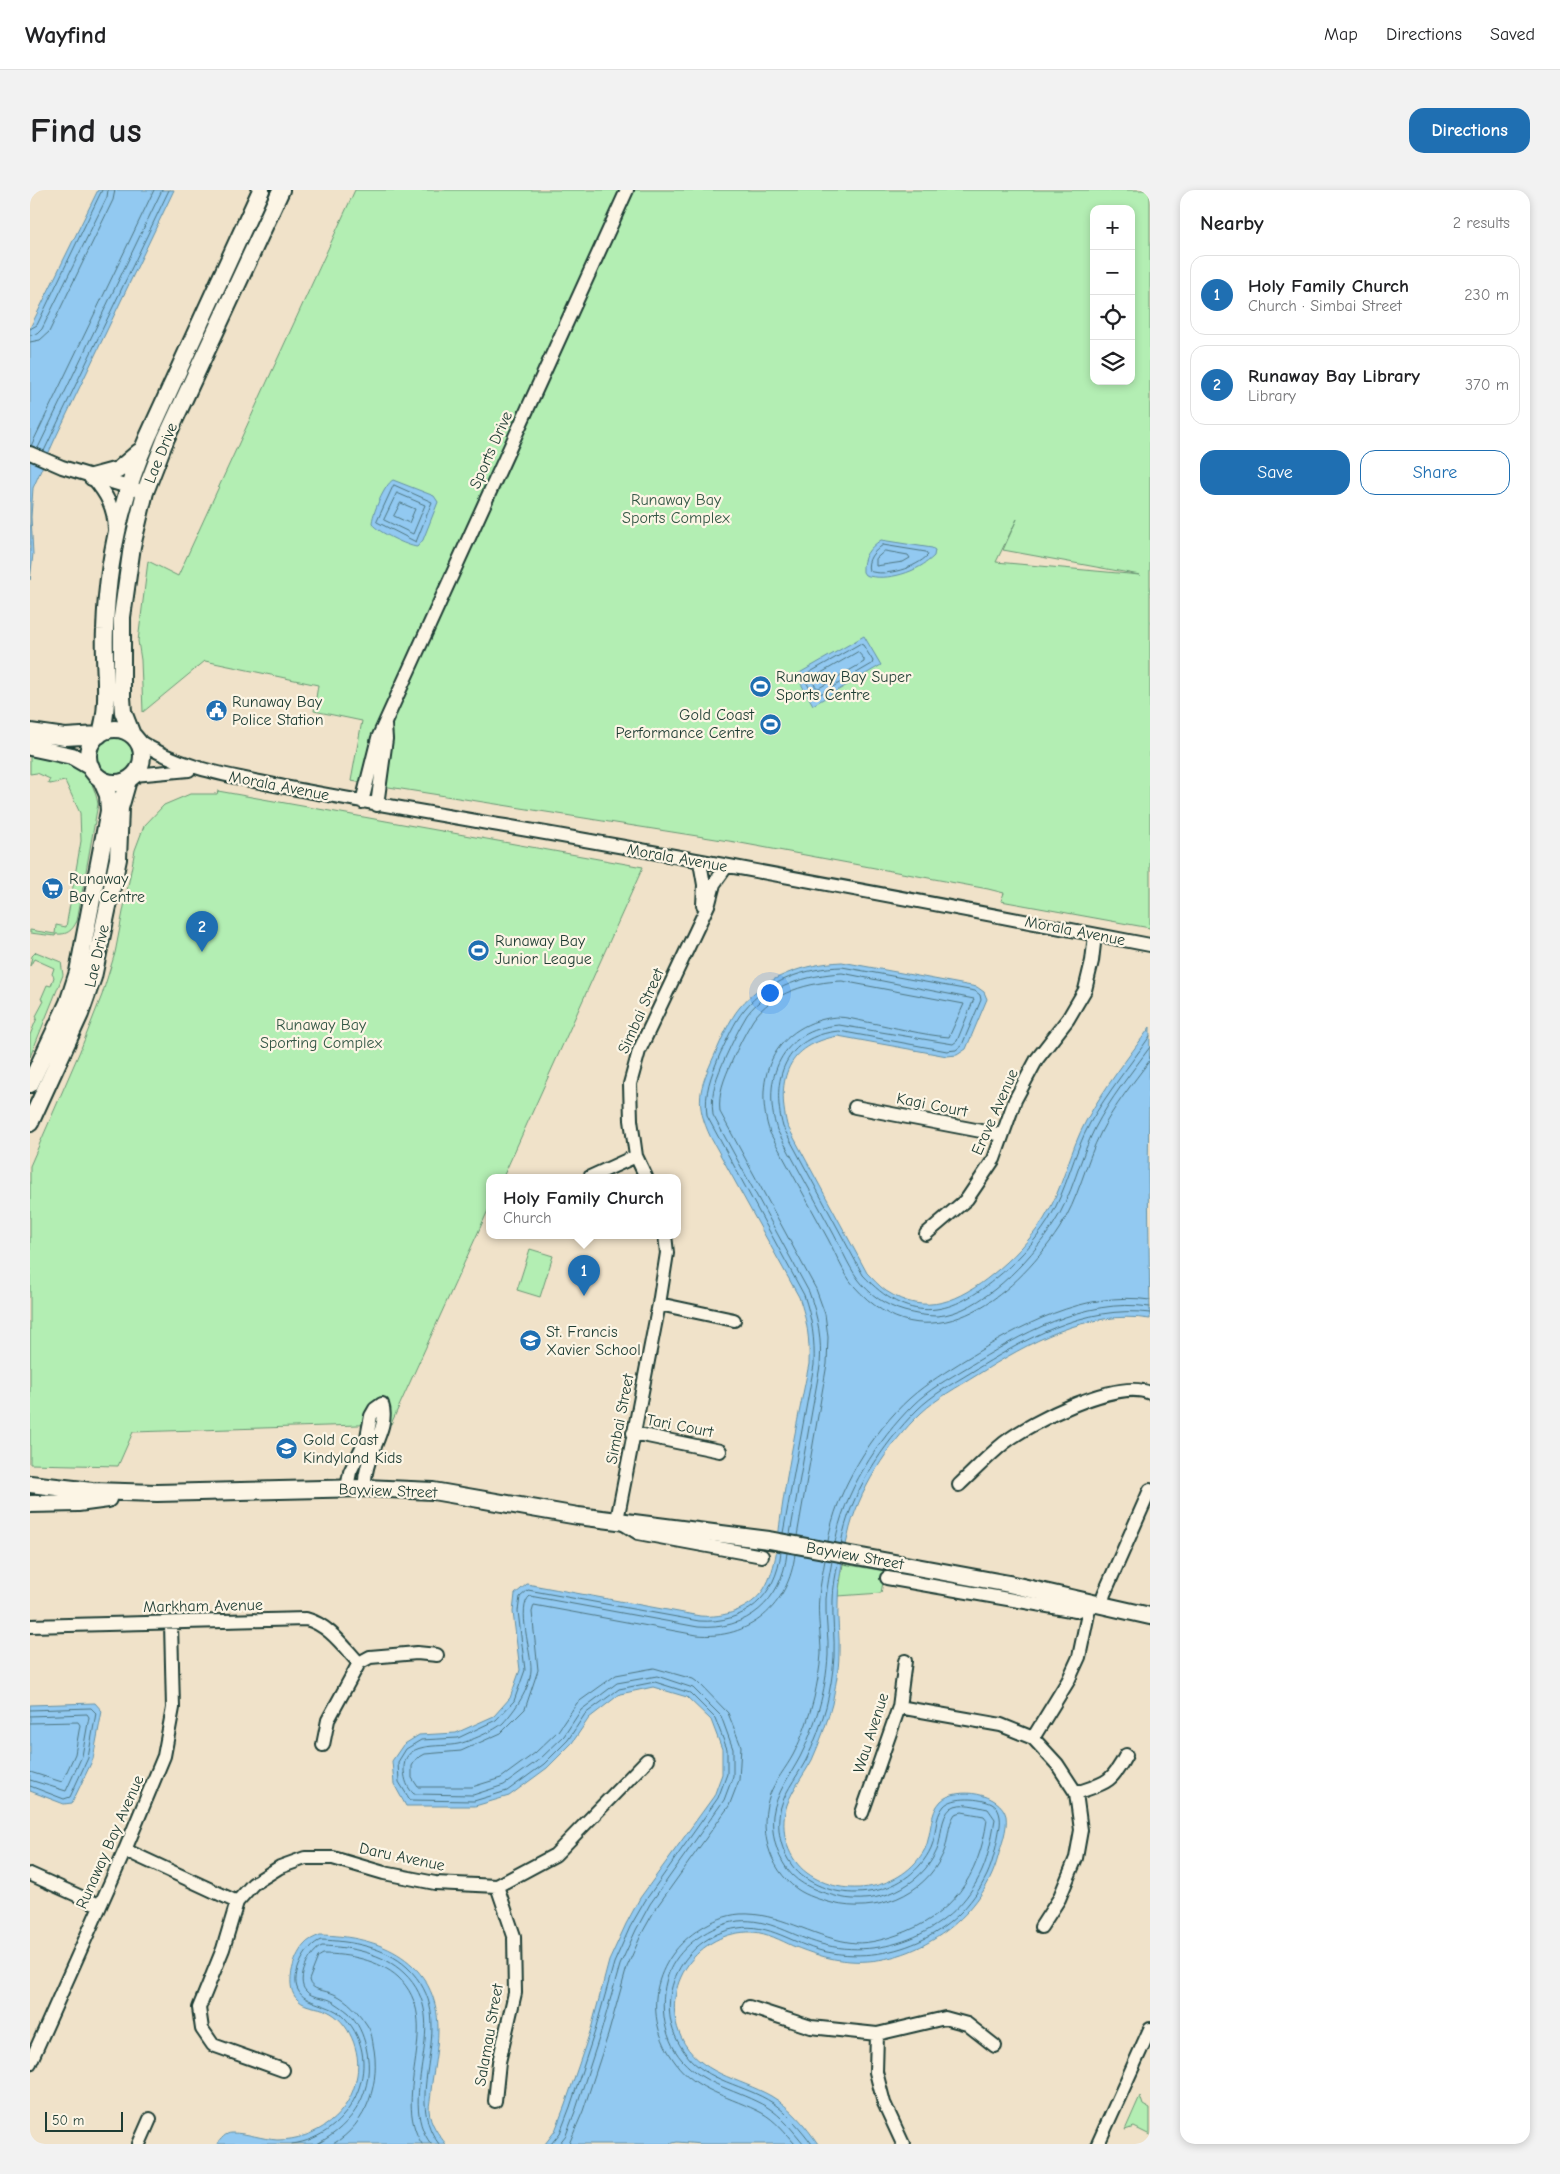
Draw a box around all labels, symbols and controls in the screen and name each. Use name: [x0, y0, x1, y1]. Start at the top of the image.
text: Wayfind: [25, 21, 106, 49]
text: Map: [1324, 24, 1358, 45]
text: Directions: [1386, 24, 1462, 45]
text: Saved: [1490, 24, 1535, 45]
button: Directions: [1409, 108, 1530, 153]
text: Find us: [30, 110, 142, 151]
map controls: [1090, 205, 1135, 385]
button: +: [1090, 205, 1135, 250]
text: Nearby: [1200, 211, 1264, 235]
text: 2 results: [1453, 214, 1510, 232]
button: −: [1090, 250, 1135, 295]
text: Holy Family Church: [1248, 275, 1409, 297]
text: 1: [1214, 286, 1220, 304]
text: 230 m: [1464, 286, 1509, 304]
button: locate: [1090, 295, 1135, 340]
text: Church · Simbai Street: [1248, 297, 1402, 315]
button: layers: [1090, 340, 1135, 385]
text: Runaway Bay Library: [1248, 365, 1420, 387]
text: 2: [1213, 376, 1221, 394]
text: 370 m: [1465, 376, 1509, 394]
text: Library: [1248, 387, 1296, 405]
street label: Sports Drive: [466, 408, 516, 492]
street label: Lae Drive: [141, 420, 181, 486]
button: Save: [1200, 450, 1350, 495]
button: Share: [1360, 450, 1510, 495]
park label: Runaway Bay Sports Complex: [622, 491, 730, 527]
place label: Runaway Bay Super Sports Centre: [776, 668, 912, 704]
sports icon: Runaway Bay Super Sports Centre: [748, 674, 772, 698]
place label: Runaway Bay Police Station: [232, 693, 324, 729]
public building icon: Runaway Bay Police Station: [204, 699, 228, 723]
place label: Gold Coast Performance Centre: [616, 706, 754, 742]
sports icon: Gold Coast Performance Centre: [758, 712, 782, 736]
street label: Morala Avenue: [227, 767, 331, 805]
street label: Morala Avenue: [625, 840, 729, 876]
place label: Runaway Bay Centre: [69, 870, 145, 906]
supermarket icon: Runaway Bay Centre: [41, 876, 65, 900]
pin: 2: [186, 911, 218, 952]
street label: Morala Avenue: [1023, 912, 1127, 950]
street label: Lae Drive: [81, 923, 113, 989]
place label: Runaway Bay Junior League: [495, 932, 592, 968]
sports icon: Runaway Bay Junior League: [467, 938, 491, 962]
street label: Simbai Street: [614, 965, 668, 1056]
your location: [757, 980, 783, 1006]
park label: Runaway Bay Sporting Complex: [260, 1016, 382, 1052]
street label: Erave Avenue: [968, 1066, 1022, 1158]
street label: Kagi Court: [895, 1089, 969, 1121]
popup: [486, 1174, 681, 1239]
text: Holy Family Church: [503, 1187, 664, 1209]
text: Church: [503, 1209, 552, 1227]
pin: 1: [568, 1255, 600, 1296]
place label: St. Francis Xavier School: [546, 1323, 641, 1359]
school or university icon: St. Francis Xavier School: [518, 1329, 542, 1353]
street label: Simbai Street: [602, 1372, 638, 1466]
street label: Tari Court: [645, 1411, 715, 1441]
place label: Gold Coast Kindyland Kids: [303, 1431, 403, 1467]
school or university icon: Gold Coast Kindyland Kids: [275, 1437, 299, 1461]
street label: Bayview Street: [338, 1480, 438, 1502]
street label: Bayview Street: [805, 1539, 906, 1574]
street label: Markham Avenue: [143, 1596, 263, 1616]
street label: Wau Avenue: [850, 1691, 892, 1775]
street label: Runaway Bay Avenue: [72, 1772, 148, 1912]
street label: Daru Avenue: [358, 1839, 446, 1875]
street label: Salamau Street: [471, 1982, 507, 2088]
scale bar: [45, 2109, 122, 2132]
text: 50 m: [52, 2112, 84, 2129]

